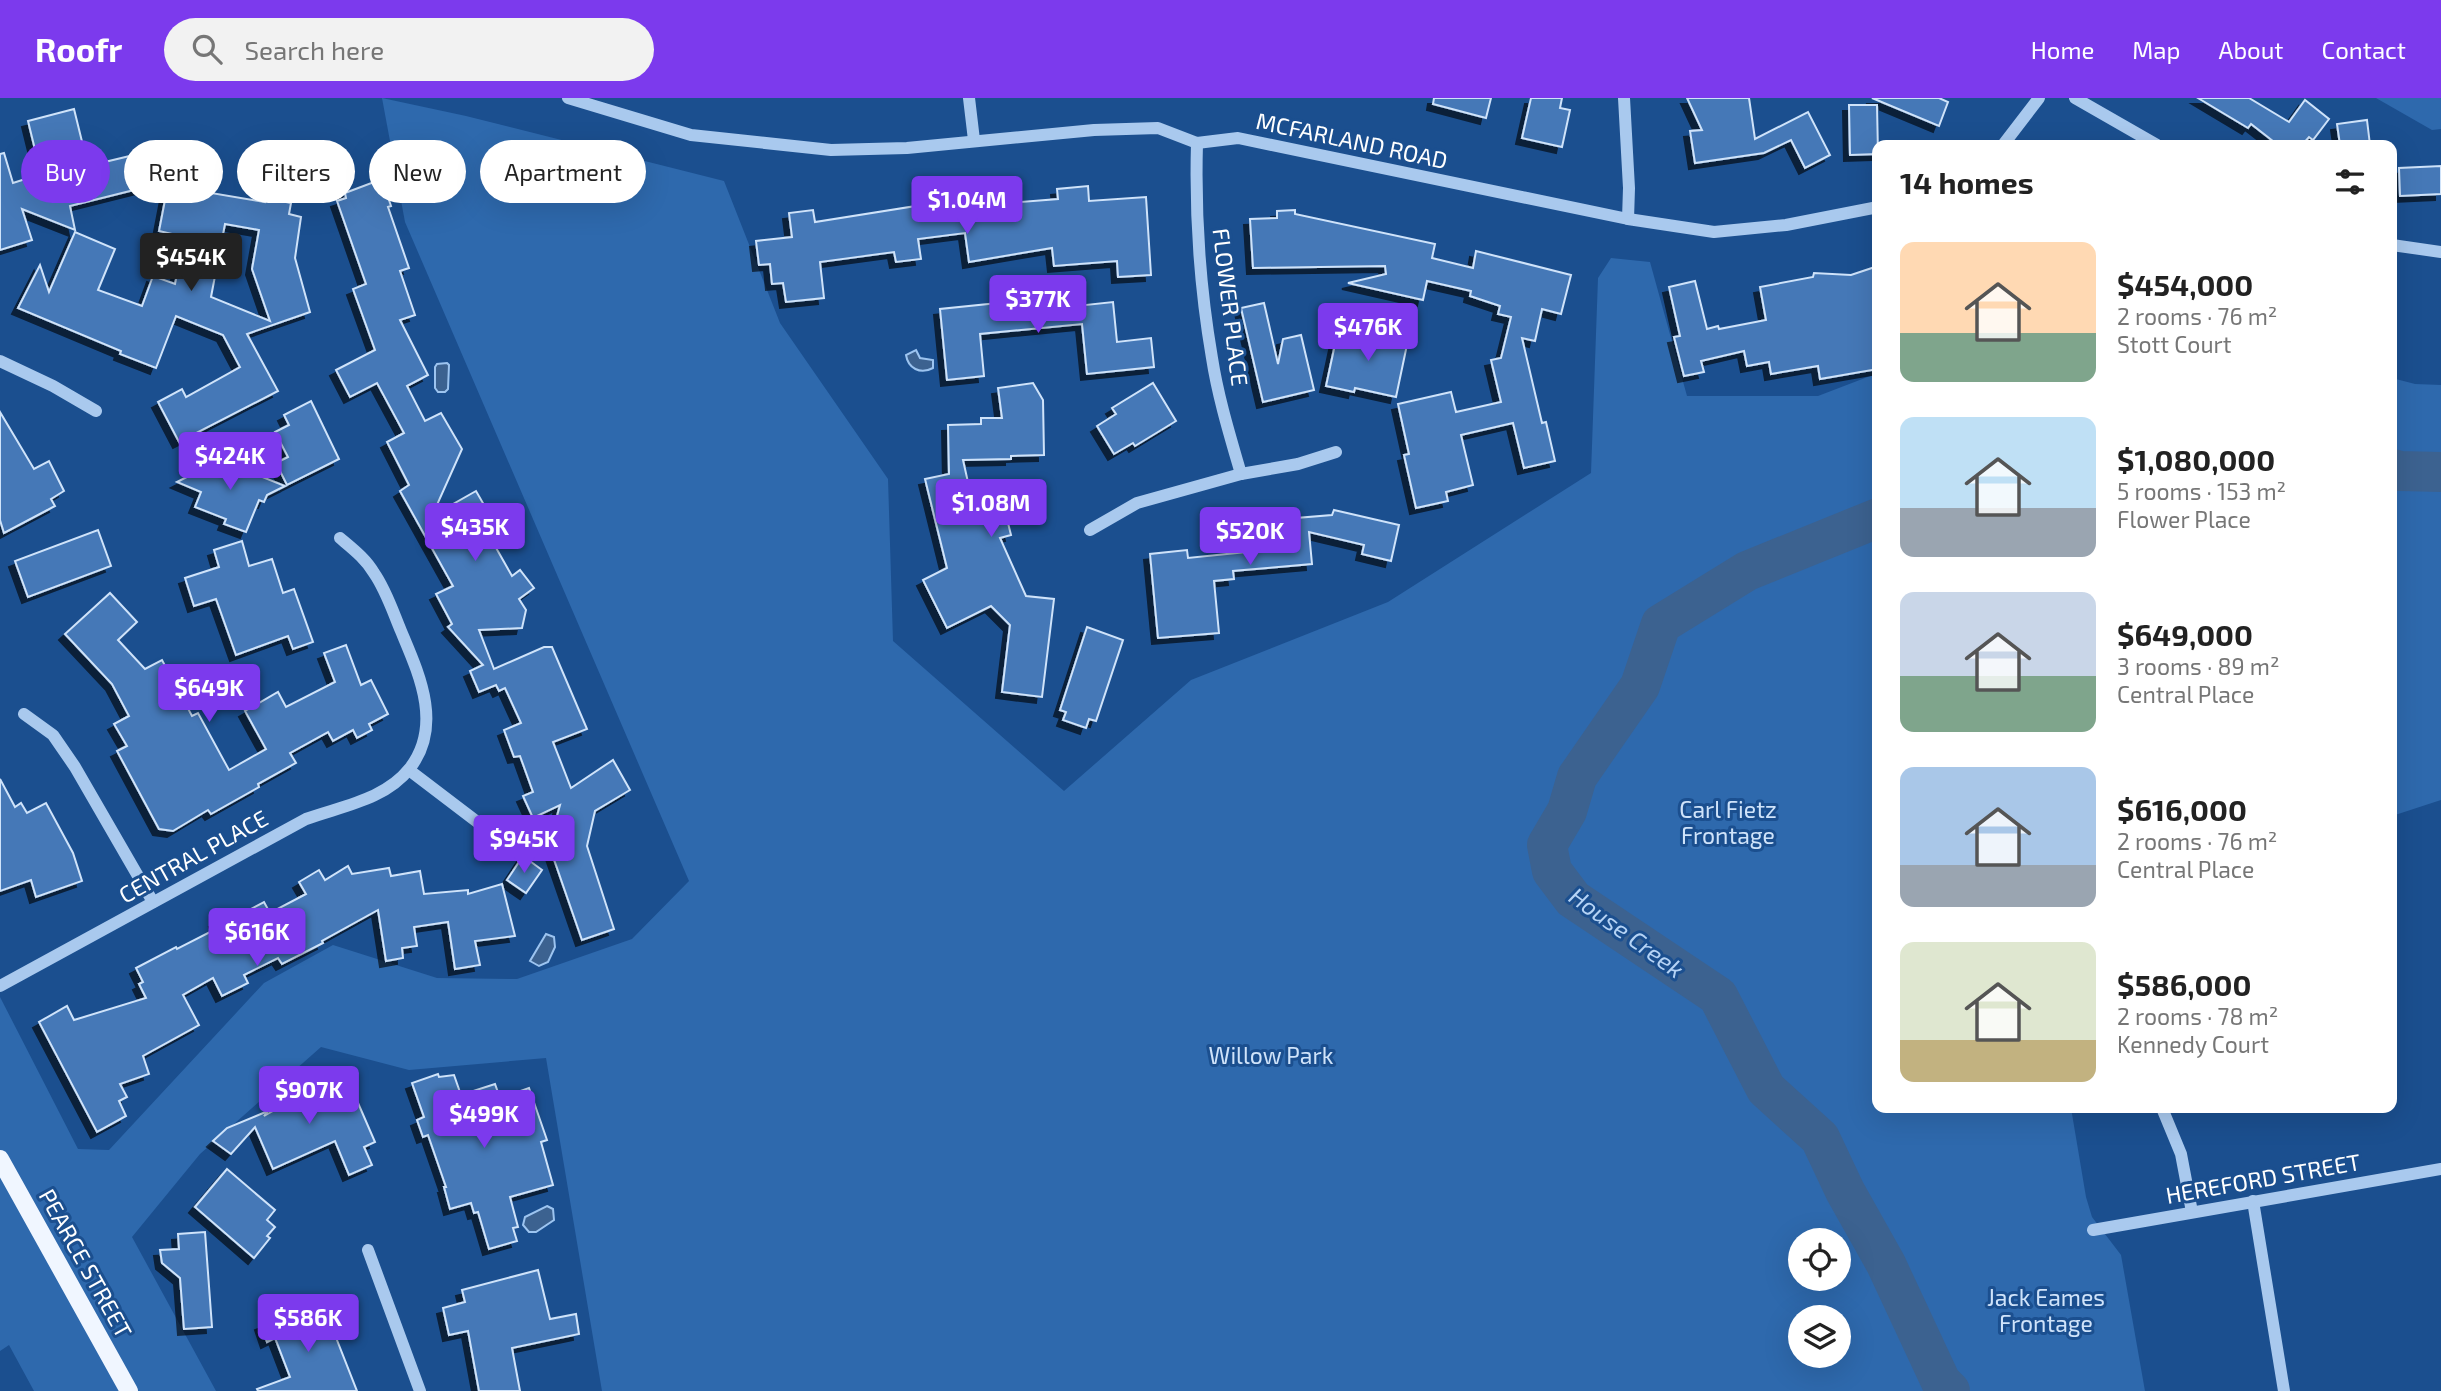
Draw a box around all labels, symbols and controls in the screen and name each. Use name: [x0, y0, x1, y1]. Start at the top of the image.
search box: [164, 18, 654, 81]
text: Roofr: [35, 29, 122, 69]
icon: search: [188, 30, 226, 68]
text: Search here: [244, 34, 384, 65]
text: Home: [2031, 35, 2094, 64]
text: Map: [2132, 35, 2180, 64]
text: About: [2218, 35, 2284, 64]
text: Contact: [2322, 35, 2406, 64]
street label: MCFARLAND ROAD: [1254, 106, 1450, 174]
chip: Buy: [21, 140, 110, 203]
chip: Rent: [124, 140, 223, 203]
chip: Filters: [237, 140, 355, 203]
chip: New: [369, 140, 466, 203]
chip: Apartment: [480, 140, 646, 203]
icon: filters: [2331, 163, 2369, 201]
text: 14 homes: [1900, 164, 2034, 200]
pin: $1.04M: [910, 176, 1024, 236]
text: $1.04M: [927, 185, 1007, 213]
street label: FLOWER PLACE: [1207, 226, 1255, 388]
pin: $454K: [142, 234, 240, 293]
text: $454K: [156, 242, 226, 270]
text: $454,000: [2117, 266, 2253, 302]
icon: home: [1956, 270, 2040, 354]
pin: $377K: [989, 275, 1087, 335]
text: $377K: [1005, 284, 1071, 312]
text: 2 rooms · 76 m²: [2117, 302, 2277, 330]
pin: $476K: [1319, 303, 1417, 363]
text: $476K: [1334, 312, 1402, 340]
text: Stott Court: [2117, 330, 2232, 358]
pin: $424K: [181, 432, 279, 492]
text: $424K: [195, 441, 265, 469]
text: $1,080,000: [2117, 441, 2275, 477]
icon: home: [1956, 445, 2040, 529]
text: 5 rooms · 153 m²: [2117, 477, 2286, 505]
pin: $1.08M: [934, 480, 1048, 539]
text: $1.08M: [952, 488, 1030, 516]
pin: $435K: [426, 504, 524, 563]
text: Flower Place: [2117, 505, 2251, 533]
pin: $520K: [1201, 508, 1299, 567]
text: $435K: [441, 512, 509, 540]
text: $520K: [1216, 516, 1284, 544]
text: $649,000: [2117, 616, 2253, 652]
icon: home: [1956, 620, 2040, 704]
text: 3 rooms · 89 m²: [2117, 652, 2279, 680]
pin: $649K: [160, 664, 258, 724]
text: $649K: [174, 673, 244, 701]
text: Central Place: [2117, 680, 2254, 708]
text: $616,000: [2117, 791, 2247, 827]
park label: Carl Fietz Frontage: [1679, 795, 1777, 849]
icon: home: [1956, 795, 2040, 879]
street label: CENTRAL PLACE: [114, 803, 272, 909]
pin: $945K: [475, 816, 573, 875]
text: $945K: [490, 824, 558, 852]
text: 2 rooms · 76 m²: [2117, 827, 2277, 855]
text: Central Place: [2117, 855, 2254, 883]
water label: House Creek: [1564, 881, 1690, 983]
pin: $616K: [208, 908, 306, 968]
text: $616K: [225, 917, 290, 945]
text: $586,000: [2117, 966, 2251, 1002]
icon: home: [1956, 970, 2040, 1054]
text: 2 rooms · 78 m²: [2117, 1002, 2278, 1030]
text: Kennedy Court: [2117, 1030, 2269, 1058]
park label: Willow Park: [1209, 1041, 1334, 1069]
pin: $907K: [260, 1066, 358, 1126]
text: $907K: [275, 1075, 343, 1103]
pin: $499K: [435, 1090, 533, 1150]
text: $499K: [449, 1099, 519, 1127]
street label: HEREFORD STREET: [2163, 1147, 2363, 1209]
street label: PEARCE STREET: [34, 1184, 138, 1342]
map controls: [1788, 1228, 1851, 1368]
button: locate: [1788, 1228, 1851, 1291]
park label: Jack Eames Frontage: [1987, 1283, 2105, 1337]
pin: $586K: [259, 1294, 357, 1354]
text: $586K: [274, 1303, 342, 1331]
button: layers: [1788, 1305, 1851, 1368]

